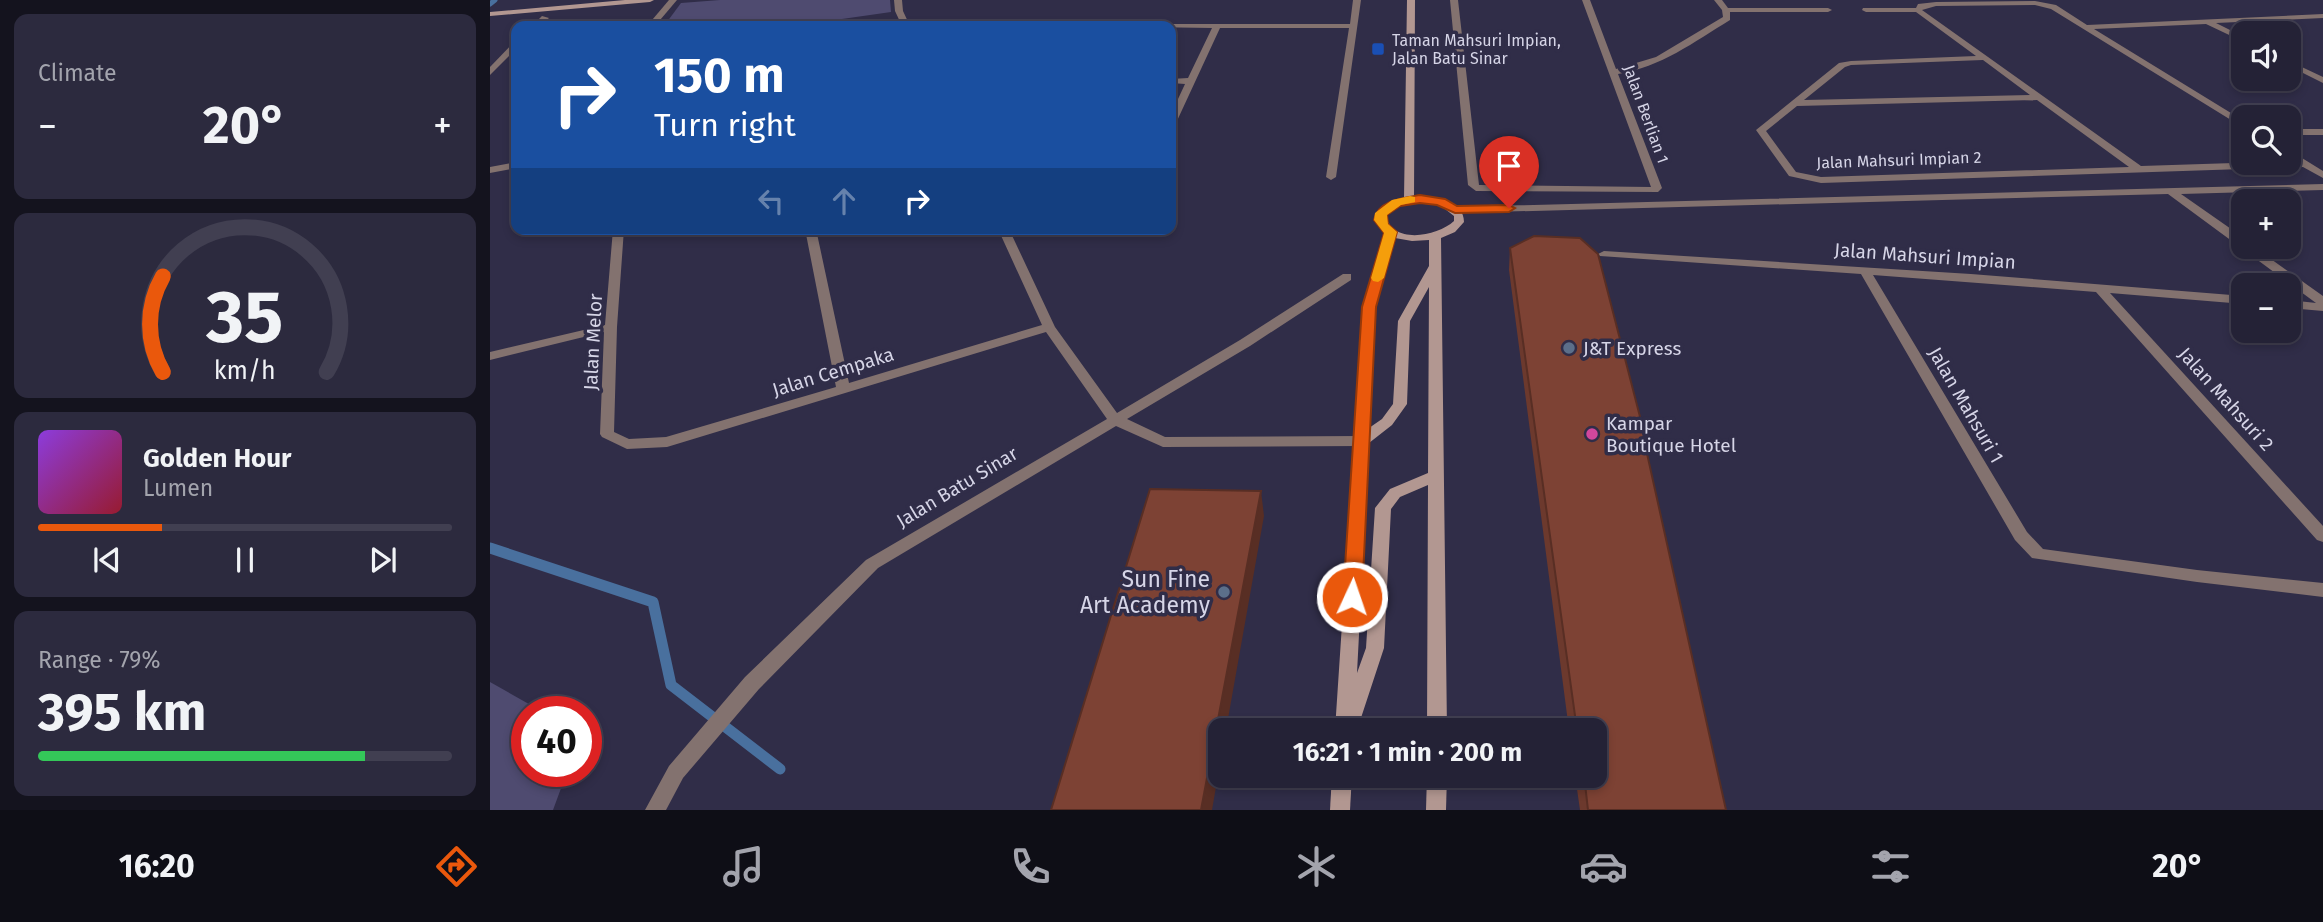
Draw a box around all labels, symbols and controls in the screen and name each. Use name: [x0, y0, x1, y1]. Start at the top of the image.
map controls: [2231, 21, 2301, 343]
button: sound: [2231, 21, 2301, 91]
place label: Taman Mahsuri Impian, Jalan Batu Sinar: [1392, 31, 1561, 68]
marker: Taman Mahsuri Impian, Jalan Batu Sinar: [1370, 41, 1386, 57]
text: 150 m: [654, 46, 785, 105]
icon: right: [539, 49, 630, 140]
text: Climate: [38, 59, 117, 87]
street label: Jalan Berlian 1: [1619, 62, 1673, 166]
text: 20°: [203, 94, 287, 157]
text: −: [38, 103, 57, 149]
text: +: [433, 103, 452, 149]
button: search: [2231, 105, 2301, 175]
text: Turn right: [654, 106, 796, 144]
pin: [1479, 136, 1539, 208]
icon: arrive: [1490, 147, 1528, 185]
street label: Jalan Mahsuri Impian 2: [1816, 148, 1982, 172]
icon: left: [752, 182, 790, 220]
icon: ahead: [825, 182, 863, 220]
icon: right: [898, 182, 936, 220]
button: +: [2231, 189, 2301, 259]
street label: Jalan Mahsuri Impian: [1833, 238, 2017, 274]
button: −: [2231, 273, 2301, 343]
text: 35: [206, 274, 283, 361]
street label: Jalan Melor: [579, 292, 607, 391]
place label: J&T Express: [1583, 337, 1681, 360]
marker: J&T Express: [1561, 340, 1577, 356]
street label: Jalan Cempaka: [769, 343, 897, 401]
street label: Jalan Mahsuri 1: [1924, 343, 2008, 467]
street label: Jalan Mahsuri 2: [2174, 343, 2278, 455]
text: km/h: [214, 355, 276, 385]
place label: Kampar Boutique Hotel: [1606, 412, 1737, 457]
marker: Kampar Boutique Hotel: [1584, 426, 1600, 442]
street label: Jalan Batu Sinar: [892, 441, 1022, 532]
text: Golden Hour: [143, 443, 291, 474]
text: Lumen: [143, 474, 213, 502]
icon: previous: [88, 541, 126, 579]
icon: pause: [226, 541, 264, 579]
icon: next: [364, 541, 402, 579]
position arrow: [1315, 560, 1389, 634]
place label: Sun Fine Art Academy: [1080, 565, 1211, 619]
marker: Sun Fine Art Academy: [1216, 584, 1232, 600]
text: Range · 79%: [38, 646, 160, 674]
text: 395 km: [38, 681, 206, 744]
speed limit sign: 40: [511, 696, 602, 787]
text: 16:21 · 1 min · 200 m: [1293, 737, 1522, 768]
icon: directions: [432, 842, 481, 891]
icon: music: [719, 842, 768, 891]
icon: phone: [1006, 842, 1055, 891]
icon: climate: [1292, 842, 1341, 891]
icon: car: [1579, 842, 1628, 891]
icon: filters: [1866, 842, 1915, 891]
text: 16:20: [119, 847, 195, 885]
text: 20°: [2152, 847, 2204, 885]

